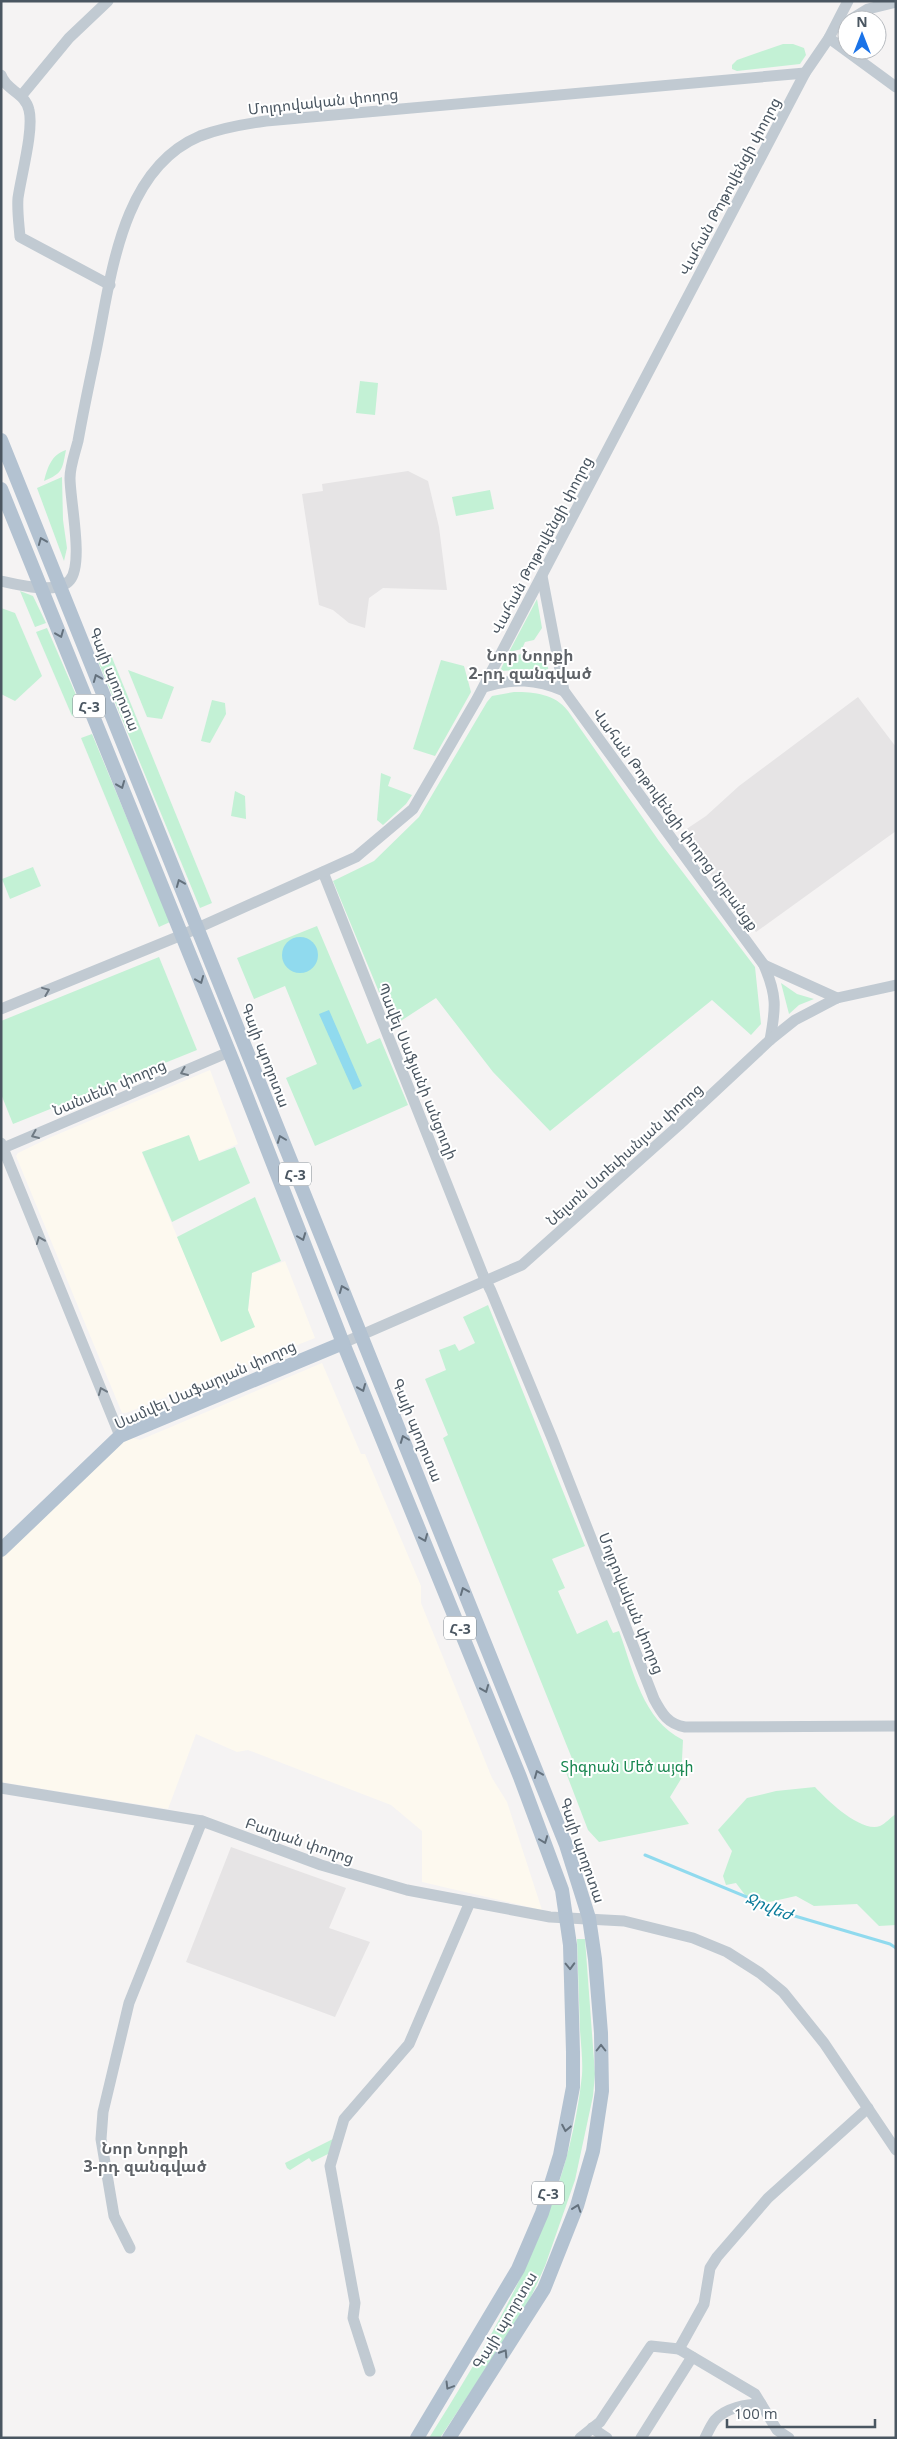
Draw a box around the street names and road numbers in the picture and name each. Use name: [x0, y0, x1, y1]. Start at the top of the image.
street label: Մոլդովական փողոց: [247, 83, 399, 119]
street label: Վահան Թոթովենցի փողոց: [673, 93, 785, 279]
street label: Վահան Թոթովենցի փողոց: [485, 452, 597, 638]
street label: Գայի պողոտա: [85, 624, 145, 734]
road number: Հ-3: [73, 694, 105, 718]
street label: Վահան Թոթովենցի փողոց նրբանցք: [588, 704, 764, 934]
street label: Պավել Սաֆյանի անցուղի: [373, 980, 463, 1162]
street label: Գայի պողոտա: [237, 1000, 295, 1110]
street label: Նանսենի փողոց: [49, 1054, 169, 1120]
street label: Նելսոն Ստեփանյան փողոց: [542, 1078, 706, 1230]
road number: Հ-3: [279, 1162, 311, 1186]
street label: Սամվել Սաֆարյան փողոց: [111, 1335, 299, 1433]
street label: Գայի պողոտա: [388, 1375, 448, 1485]
street label: Մոլդովական փողոց: [594, 1529, 670, 1677]
road number: Հ-3: [444, 1616, 476, 1640]
street label: Գայի պողոտա: [556, 1795, 610, 1905]
street label: Բաղյան փողոց: [243, 1812, 357, 1868]
road number: Հ-3: [532, 2182, 564, 2204]
street label: Գայի պողոտա: [467, 2268, 541, 2372]

